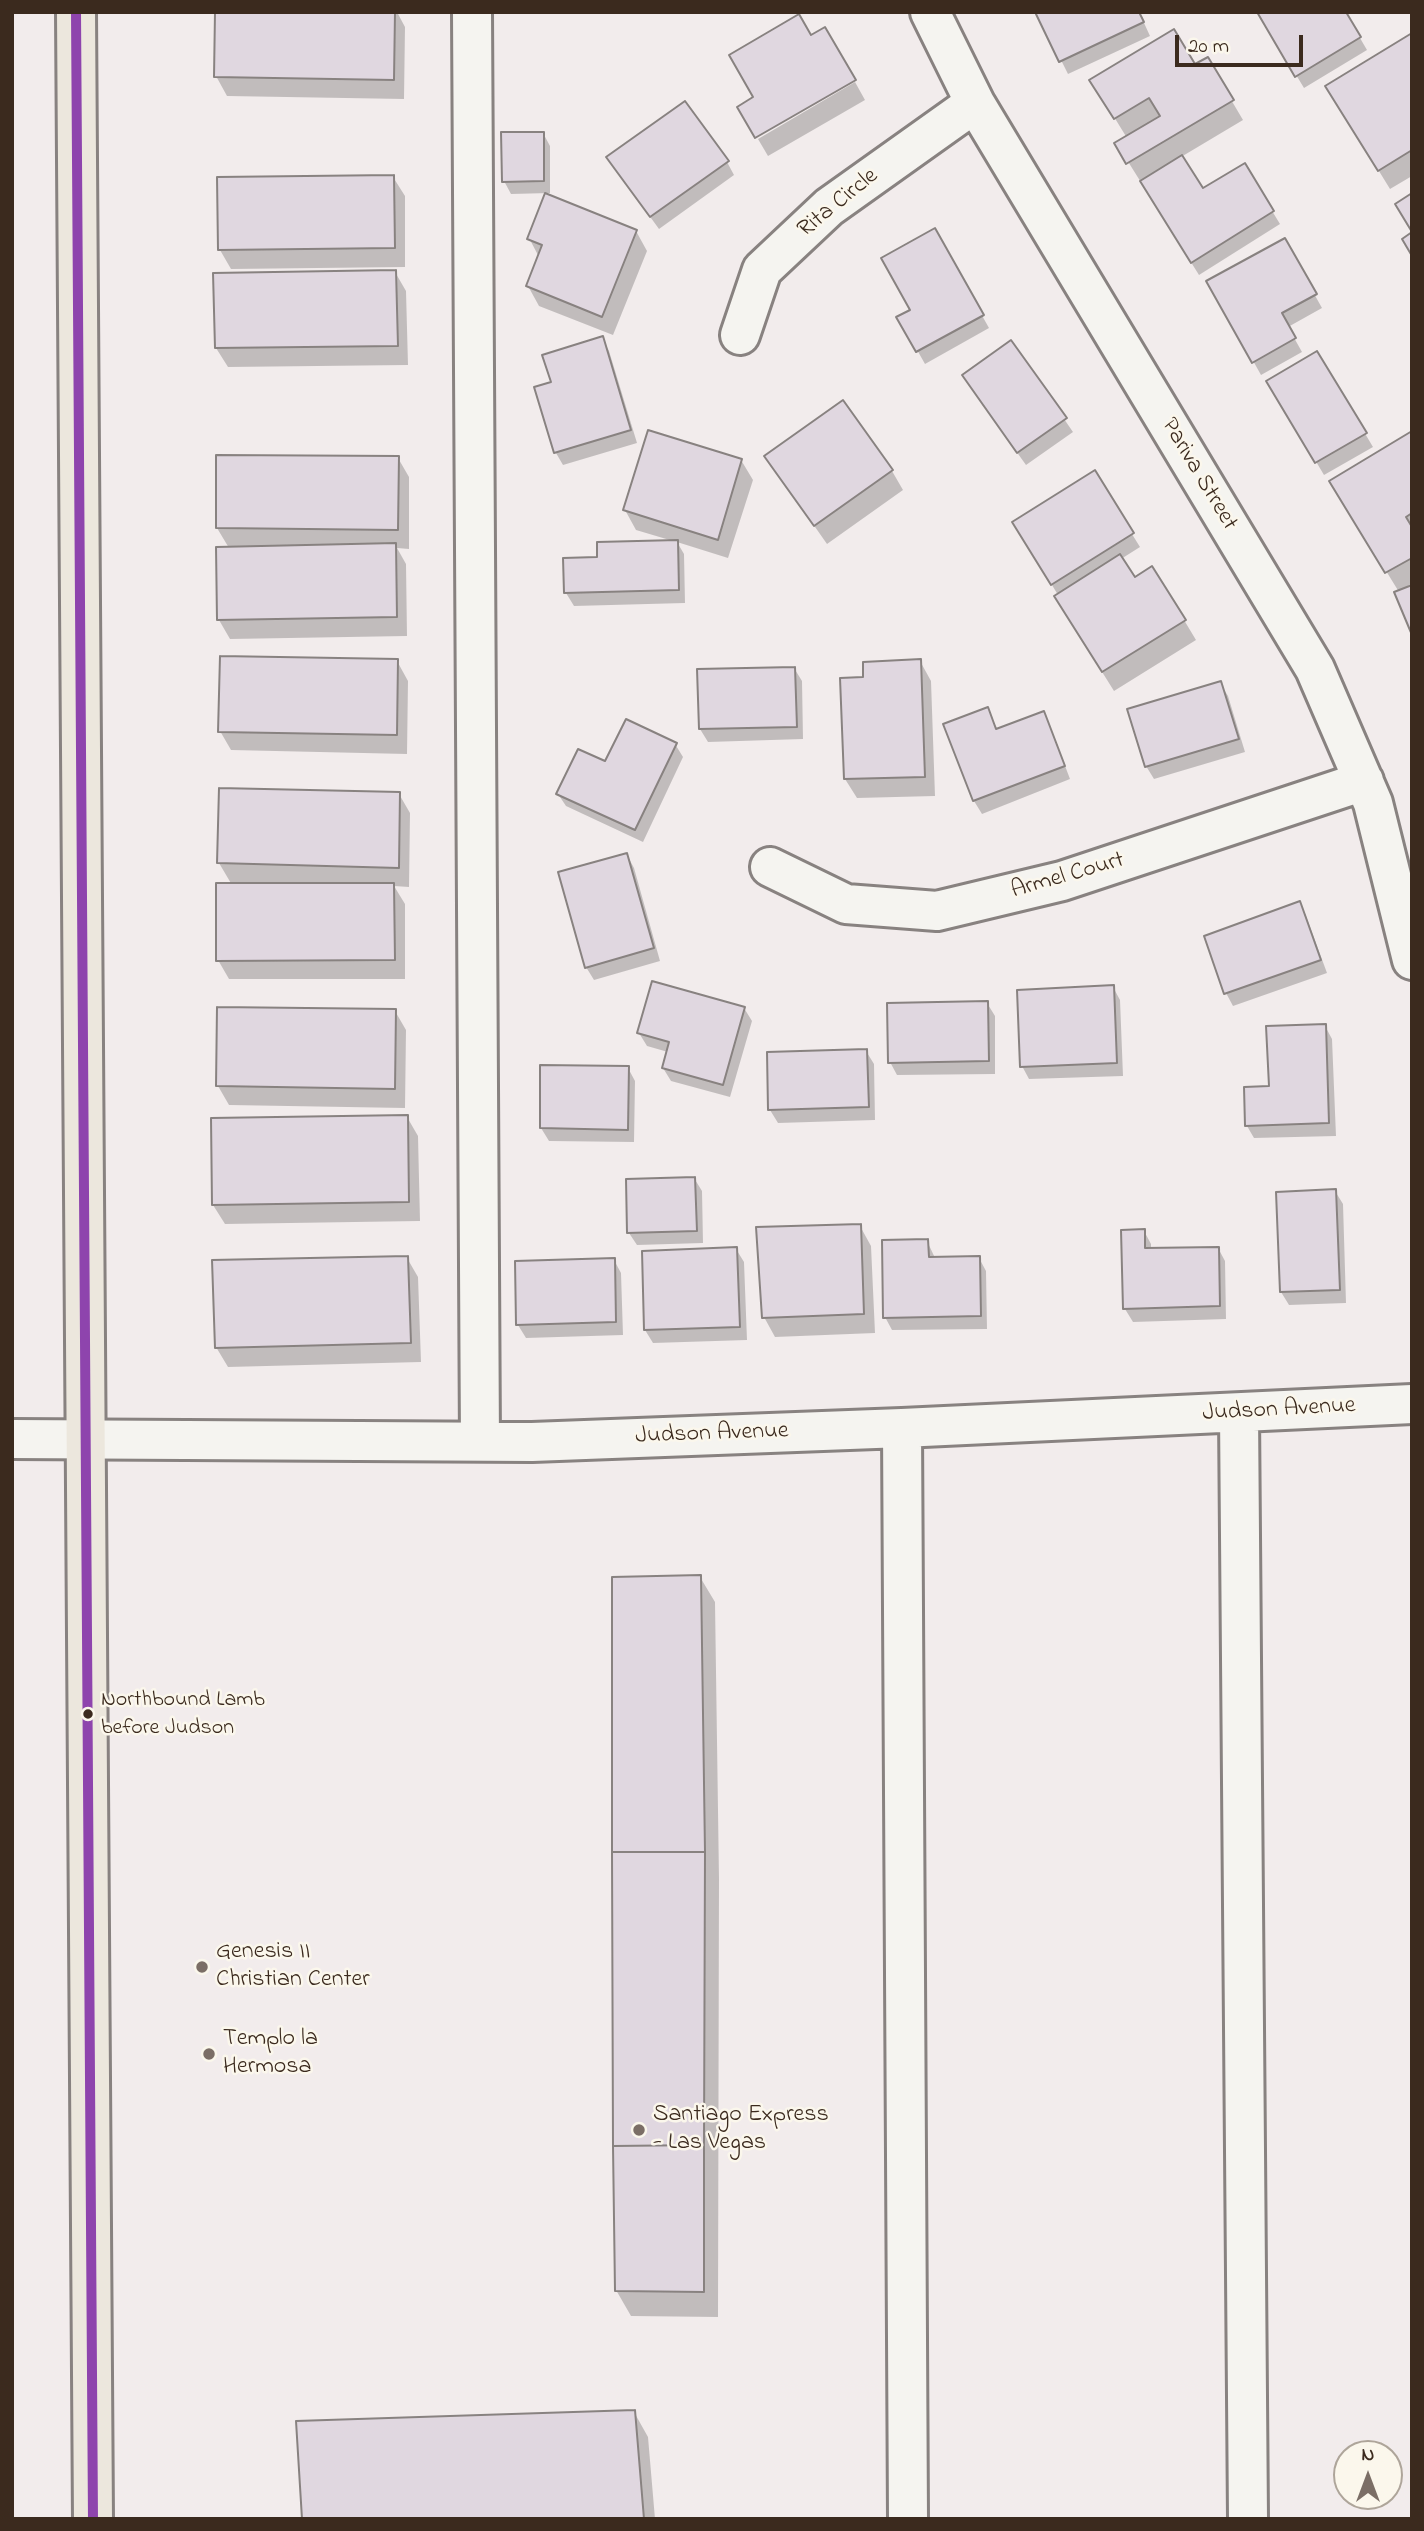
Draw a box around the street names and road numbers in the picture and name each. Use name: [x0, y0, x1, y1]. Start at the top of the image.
street label: Rita Circle: [793, 163, 885, 245]
street label: Pariva Street: [1153, 414, 1243, 536]
street label: Armel Court: [1008, 847, 1128, 907]
street label: Judson Avenue: [1202, 1393, 1356, 1429]
street label: Judson Avenue: [635, 1418, 789, 1452]

